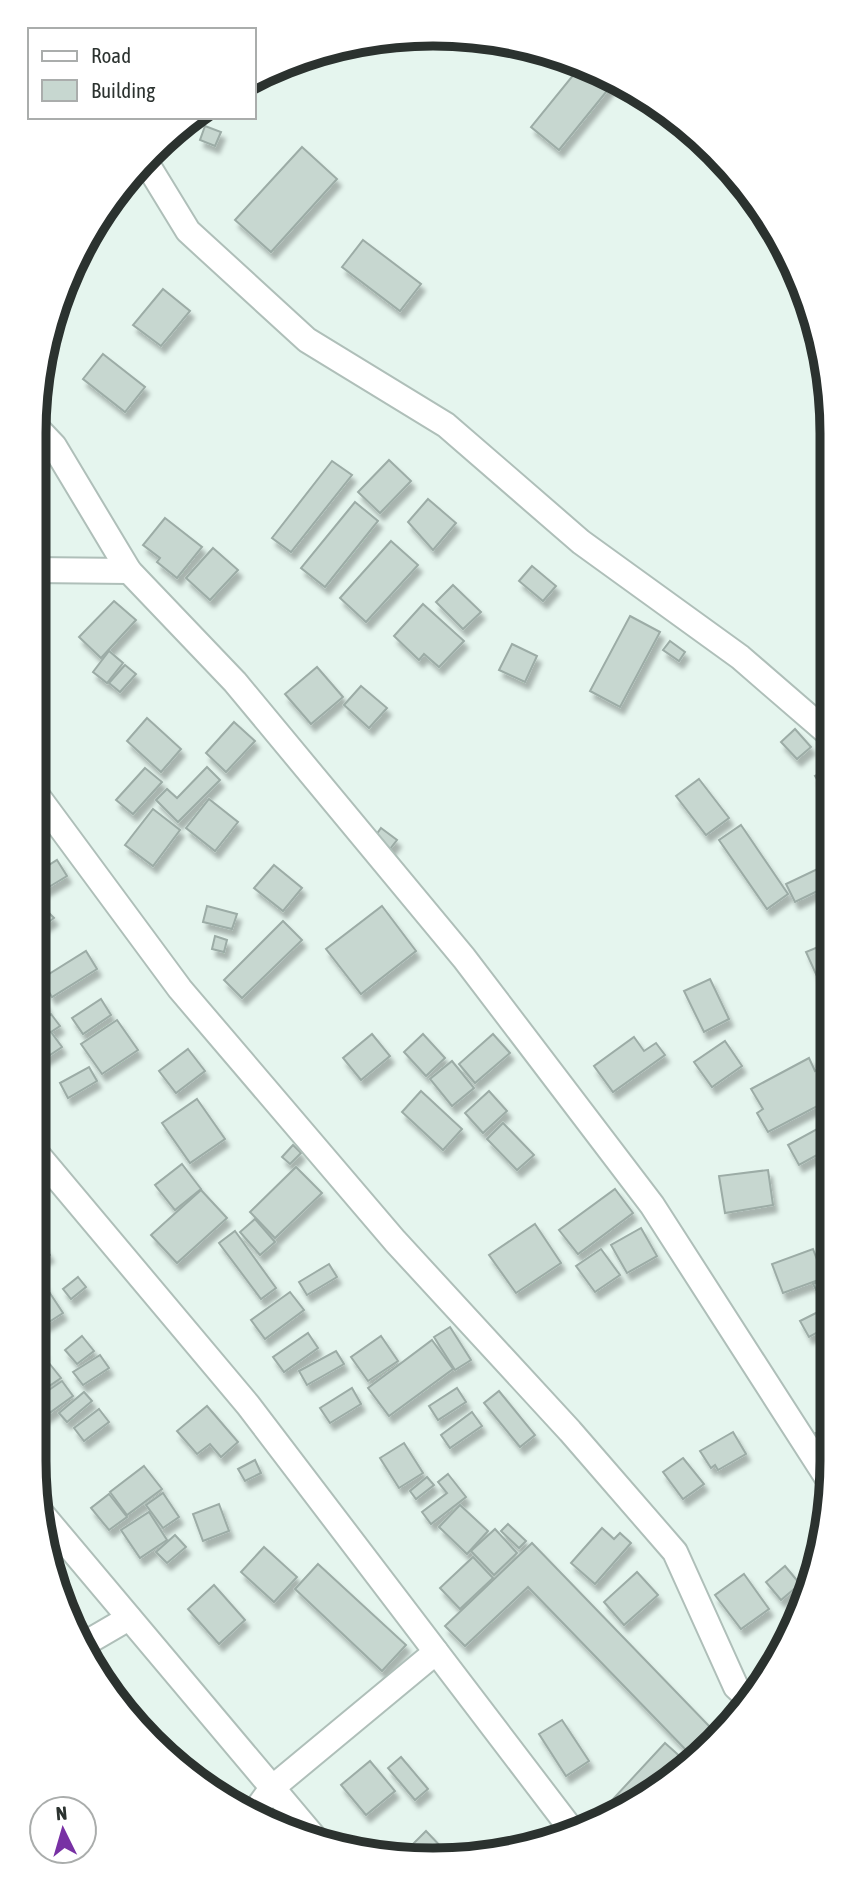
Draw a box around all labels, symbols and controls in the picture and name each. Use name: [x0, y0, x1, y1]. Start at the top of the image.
legend: [28, 28, 256, 119]
text: Road: [91, 43, 131, 67]
text: Building: [91, 78, 155, 102]
north arrow: [28, 1795, 98, 1865]
text: N: [55, 1802, 68, 1825]

